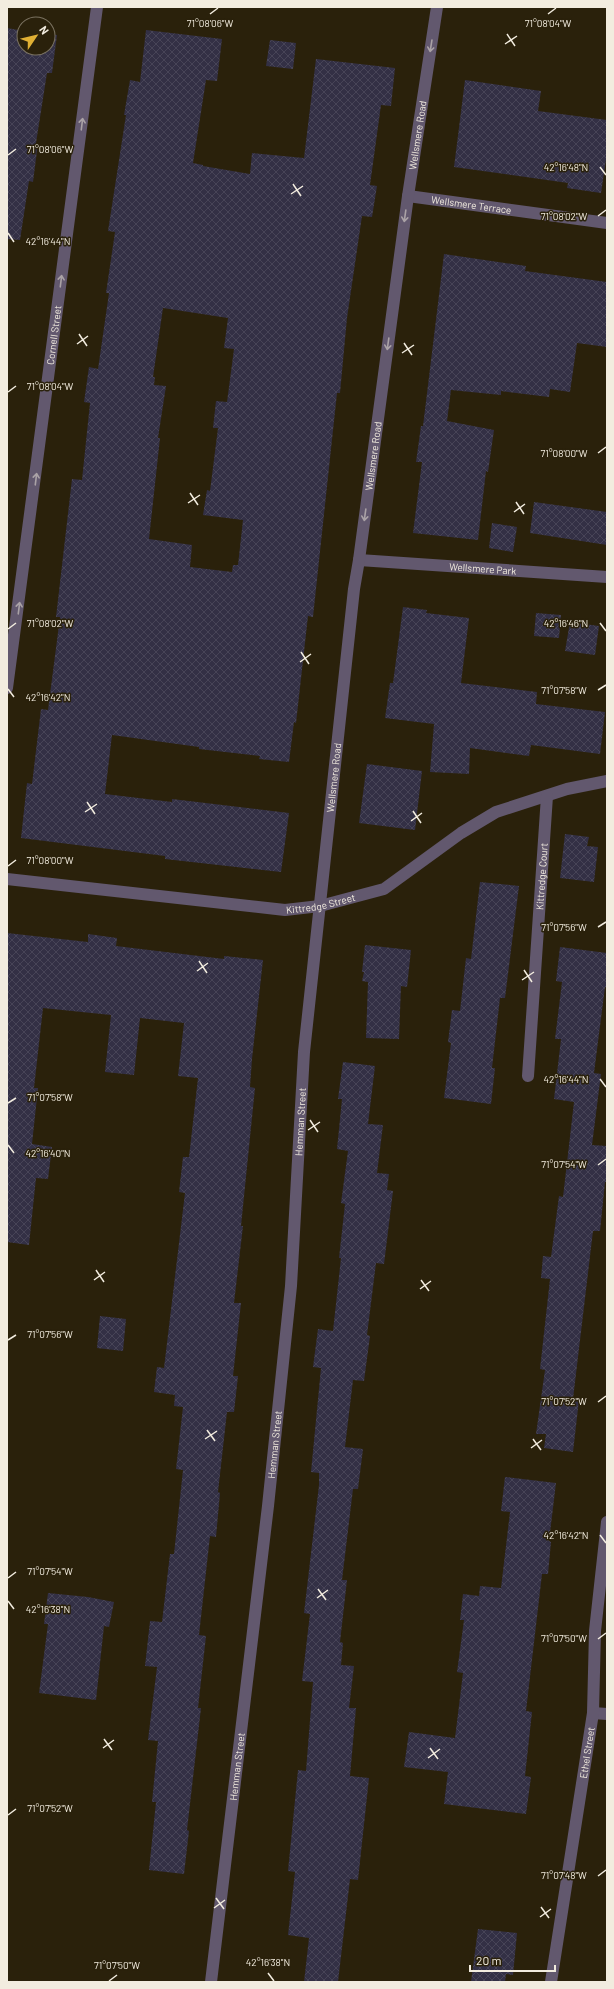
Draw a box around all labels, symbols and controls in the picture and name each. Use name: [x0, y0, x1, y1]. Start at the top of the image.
north arrow: [16, 16, 56, 56]
text: 71°08'06"W: [187, 17, 233, 29]
text: 71°08'04"W: [525, 17, 572, 29]
text: N: [37, 23, 52, 37]
one-way arrow: [427, 39, 435, 52]
street label: Wellsmere Road: [406, 100, 429, 170]
one-way arrow: [78, 118, 86, 131]
text: 71°08'06"W: [27, 143, 73, 155]
text: 42°16'48"N: [544, 161, 588, 173]
street label: Wellsmere Terrace: [431, 193, 512, 216]
one-way arrow: [401, 209, 409, 222]
text: 71°08'02"W: [541, 210, 588, 222]
text: 42°16'44"N: [26, 235, 70, 247]
one-way arrow: [58, 275, 65, 288]
street label: Cornell Street: [44, 304, 64, 365]
one-way arrow: [384, 337, 392, 350]
text: 71°08'04"W: [27, 380, 74, 392]
street label: Wellsmere Road: [362, 421, 384, 491]
text: 71°08'00"W: [541, 447, 588, 459]
one-way arrow: [32, 473, 39, 486]
one-way arrow: [361, 508, 369, 521]
street label: Wellsmere Park: [449, 560, 517, 577]
one-way arrow: [15, 602, 23, 615]
text: 71°08'02"W: [27, 617, 74, 629]
text: 42°16'46"N: [544, 617, 588, 629]
text: 71°07'58"W: [541, 684, 587, 696]
text: 42°16'42"N: [26, 691, 70, 703]
street label: Wellsmere Road: [324, 742, 343, 813]
street label: Kittredge Court: [533, 842, 550, 910]
text: 71°08'00"W: [27, 854, 74, 866]
street label: Kittredge Street: [285, 891, 357, 916]
text: 71°07'56"W: [541, 921, 587, 933]
text: 42°16'44"N: [544, 1073, 588, 1085]
street label: Hemman Street: [292, 1087, 308, 1156]
text: 71°07'58"W: [27, 1091, 73, 1103]
text: 42°16'40"N: [25, 1147, 71, 1159]
text: 71°07'54"W: [541, 1158, 587, 1170]
text: 71°07'56"W: [27, 1328, 73, 1340]
text: 71°07'52"W: [541, 1395, 587, 1407]
street label: Hemman Street: [265, 1410, 284, 1479]
text: 42°16'42"N: [544, 1529, 588, 1541]
text: 71°07'54"W: [27, 1565, 73, 1577]
text: 42°16'38"N: [26, 1603, 70, 1615]
text: 71°07'50"W: [541, 1632, 587, 1644]
street label: Ethel Street: [577, 1726, 597, 1779]
street label: Hemman Street: [227, 1732, 247, 1801]
text: 71°07'52"W: [27, 1802, 73, 1814]
text: 71°07'48"W: [541, 1869, 587, 1881]
scale bar: [470, 1947, 555, 1973]
text: 20 m: [476, 1953, 502, 1967]
text: 42°16'38"N: [246, 1956, 290, 1968]
text: 71°07'50"W: [94, 1959, 140, 1971]

